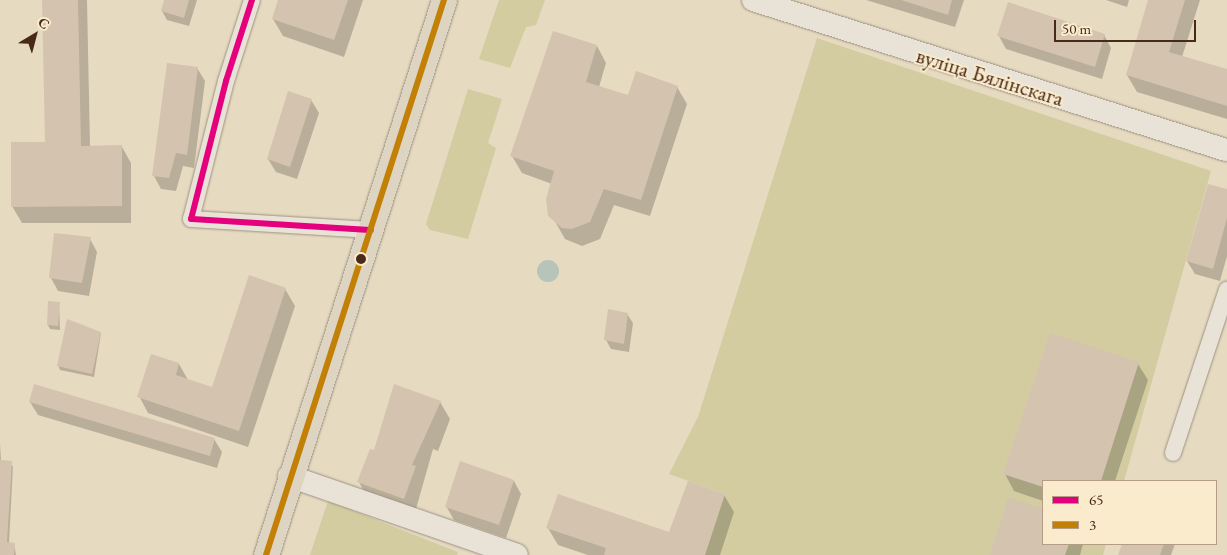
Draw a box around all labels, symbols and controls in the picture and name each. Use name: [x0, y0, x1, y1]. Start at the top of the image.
north arrow: [10, 10, 60, 60]
scale bar: [1057, 10, 1200, 42]
text: С: [35, 13, 53, 33]
text: 50 m: [1062, 19, 1091, 38]
street label: вуліца Бялінскага: [913, 42, 1067, 112]
unlabelled marker: [356, 254, 366, 264]
legend: [1042, 480, 1217, 545]
text: 65: [1089, 490, 1103, 509]
text: 3: [1089, 515, 1096, 534]

